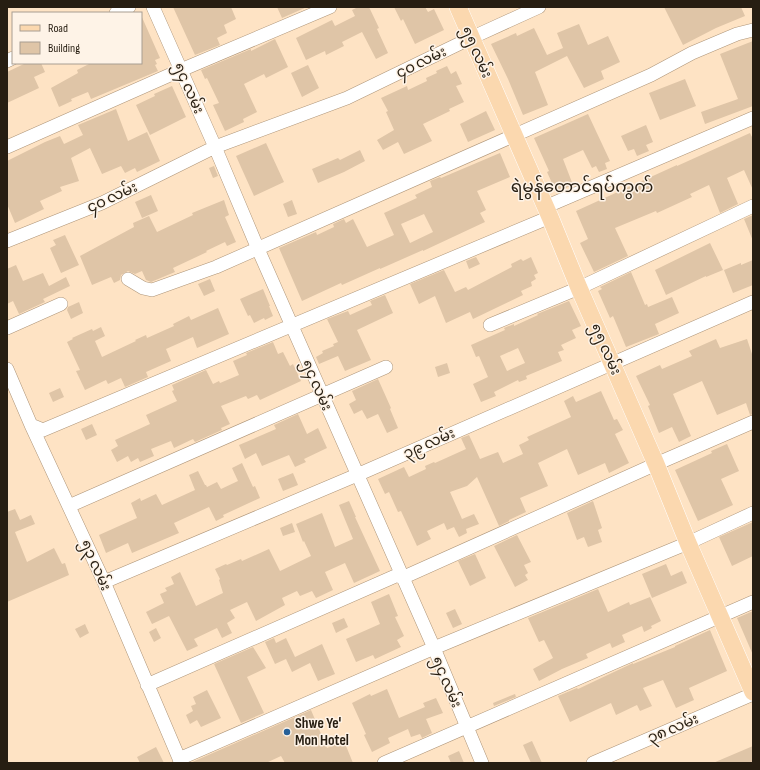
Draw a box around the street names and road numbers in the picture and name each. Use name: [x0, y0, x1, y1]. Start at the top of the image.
street label: ၅၅ လမ်း: [455, 23, 497, 82]
street label: ၄၀ လမ်း: [393, 41, 450, 85]
street label: ၅၄ လမ်း: [167, 59, 209, 118]
street label: ၄၀ လမ်း: [83, 177, 141, 219]
street label: ၅၅ လမ်း: [584, 320, 626, 379]
street label: ၅၄ လမ်း: [295, 356, 337, 415]
street label: ၃၉ လမ်း: [400, 423, 459, 465]
street label: ၅၃ လမ်း: [74, 536, 116, 595]
street label: ၅၄ လမ်း: [425, 653, 467, 712]
street label: ၃၈ လမ်း: [644, 708, 702, 750]

